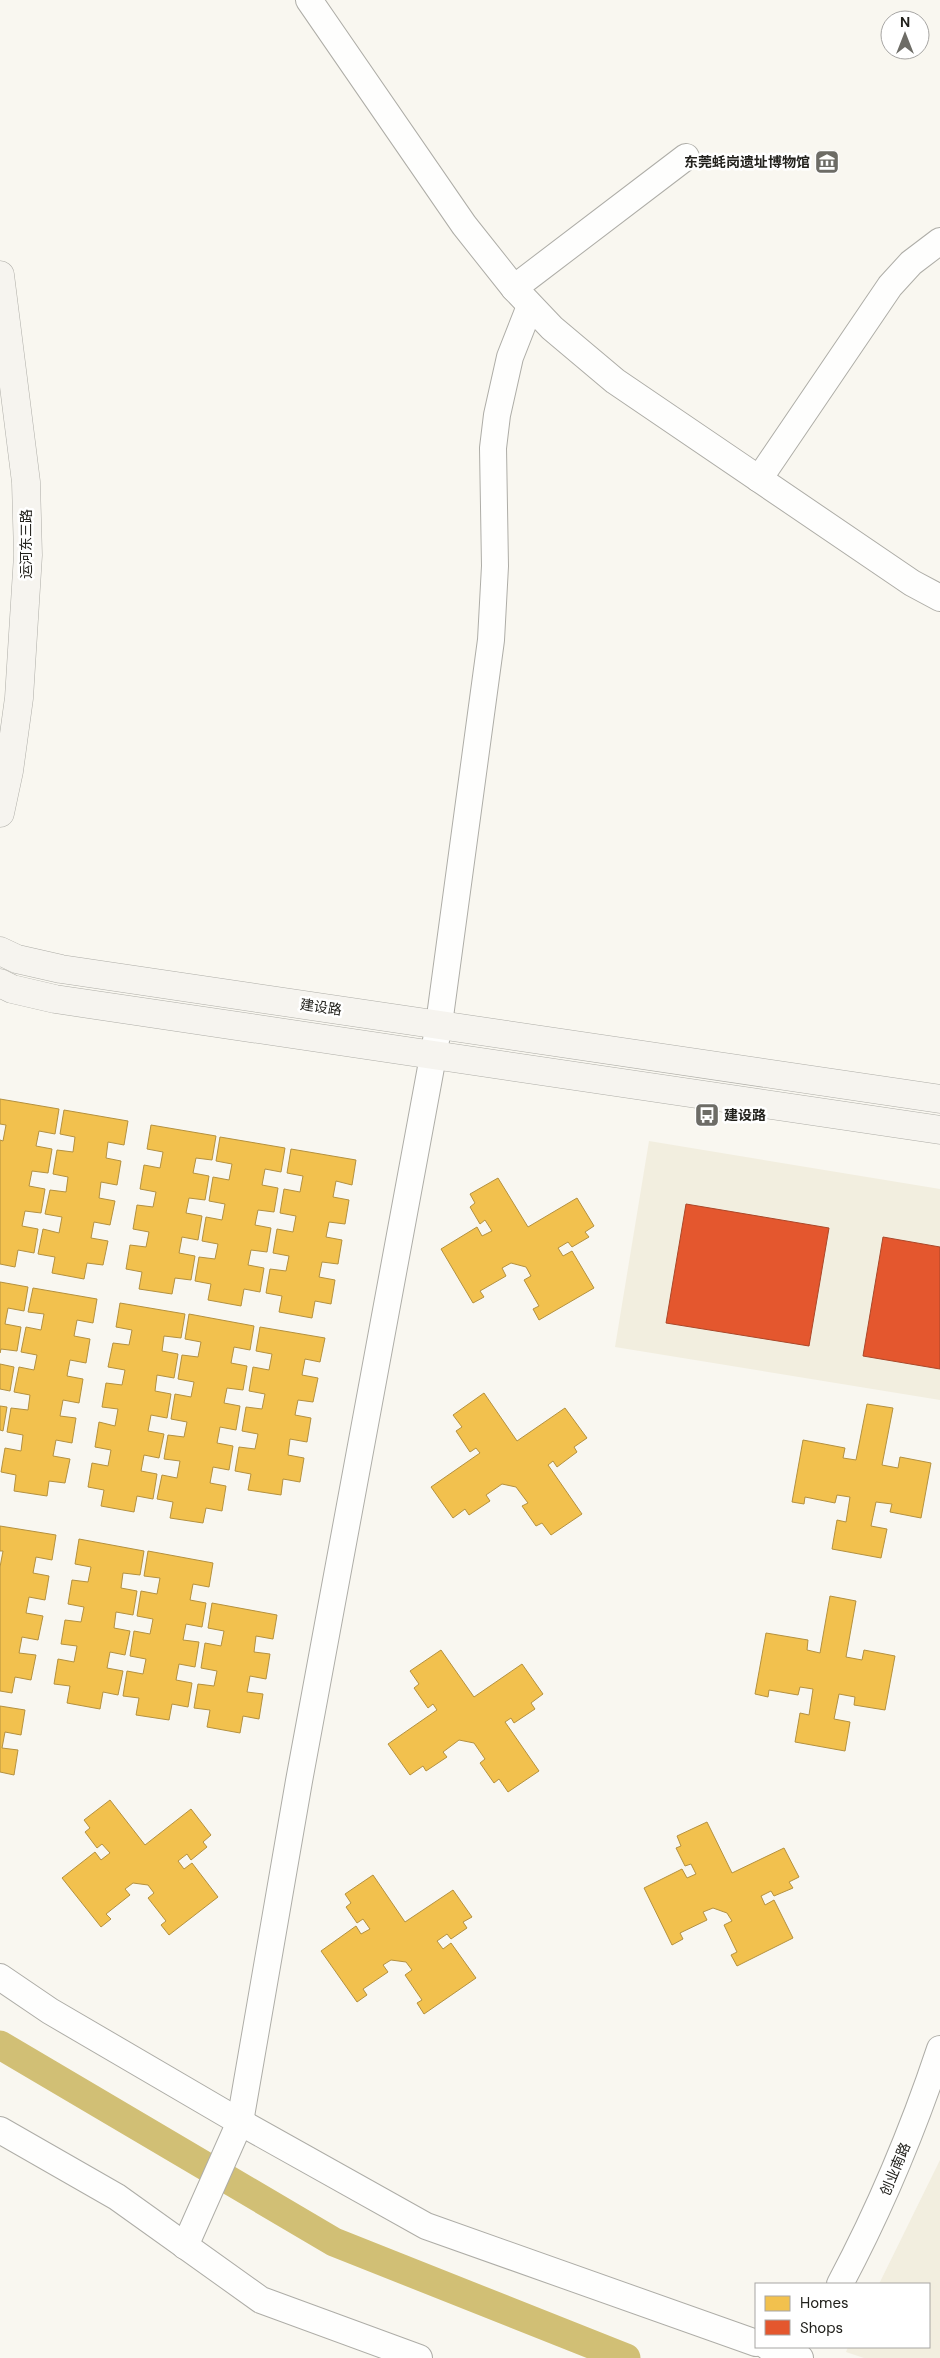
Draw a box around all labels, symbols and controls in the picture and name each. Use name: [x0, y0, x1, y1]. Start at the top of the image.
north arrow: [880, 10, 930, 60]
text: N: [900, 13, 910, 31]
museum icon: 东莞蚝岗遗址博物馆: [814, 149, 840, 175]
place label: 东莞蚝岗遗址博物馆: [684, 153, 810, 171]
street label: 运河东三路: [17, 509, 35, 579]
street label: 建设路: [299, 995, 343, 1019]
bus stop icon: 建设路: [694, 1102, 720, 1128]
place label: 建设路: [724, 1106, 766, 1124]
street label: 创业南路: [876, 2140, 914, 2198]
legend: [755, 2283, 930, 2348]
text: Homes: [800, 2293, 849, 2313]
text: Shops: [800, 2318, 843, 2338]

